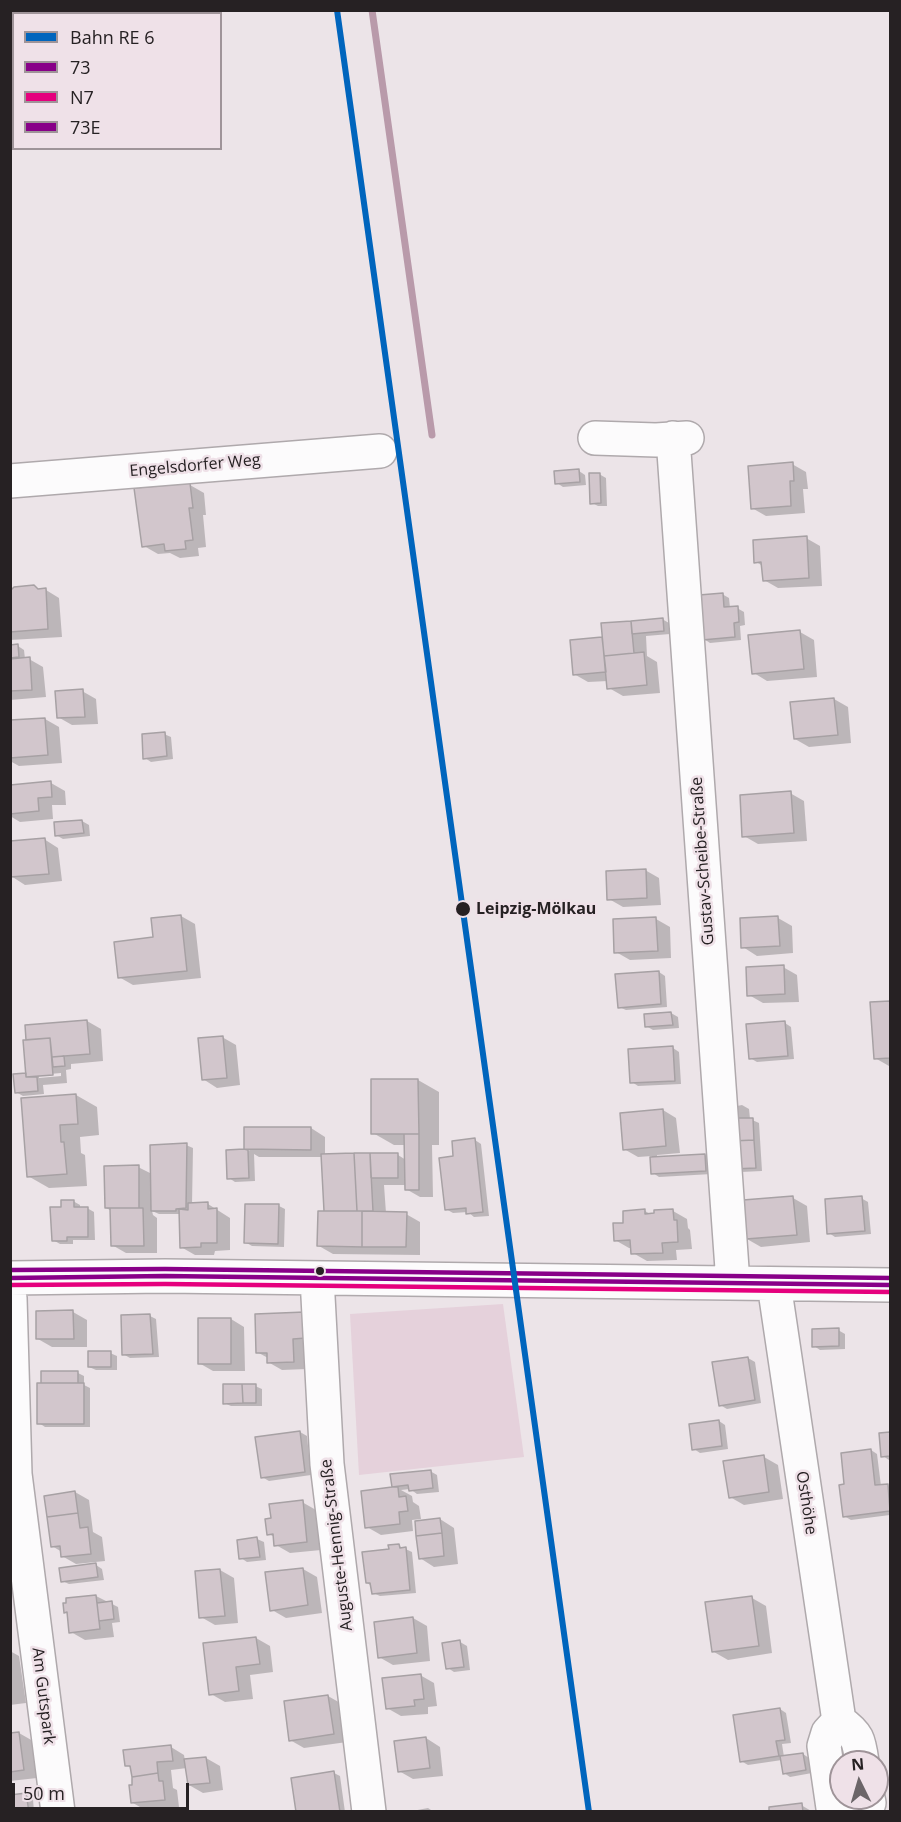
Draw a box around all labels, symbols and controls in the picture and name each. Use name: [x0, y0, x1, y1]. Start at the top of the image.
legend: [12, 12, 222, 150]
text: Bahn RE 6: [70, 25, 154, 49]
text: 73: [70, 55, 91, 79]
text: N7: [70, 85, 94, 109]
text: 73E: [70, 115, 101, 139]
street label: Engelsdorfer Weg: [129, 451, 261, 481]
street label: Gustav-Scheibe-Straße: [688, 776, 718, 946]
place label: Leipzig-Mölkau: [476, 899, 596, 919]
marker: Leipzig-Mölkau: [454, 900, 472, 918]
unlabelled marker: [314, 1265, 326, 1277]
street label: Auguste-Hennig-Straße: [317, 1458, 357, 1632]
street label: Osthöhe: [792, 1470, 820, 1536]
street label: Am Gutspark: [28, 1646, 58, 1746]
north arrow: [829, 1750, 889, 1810]
text: N: [850, 1753, 865, 1776]
scale bar: [15, 1771, 192, 1809]
text: 50 m: [23, 1781, 65, 1805]

